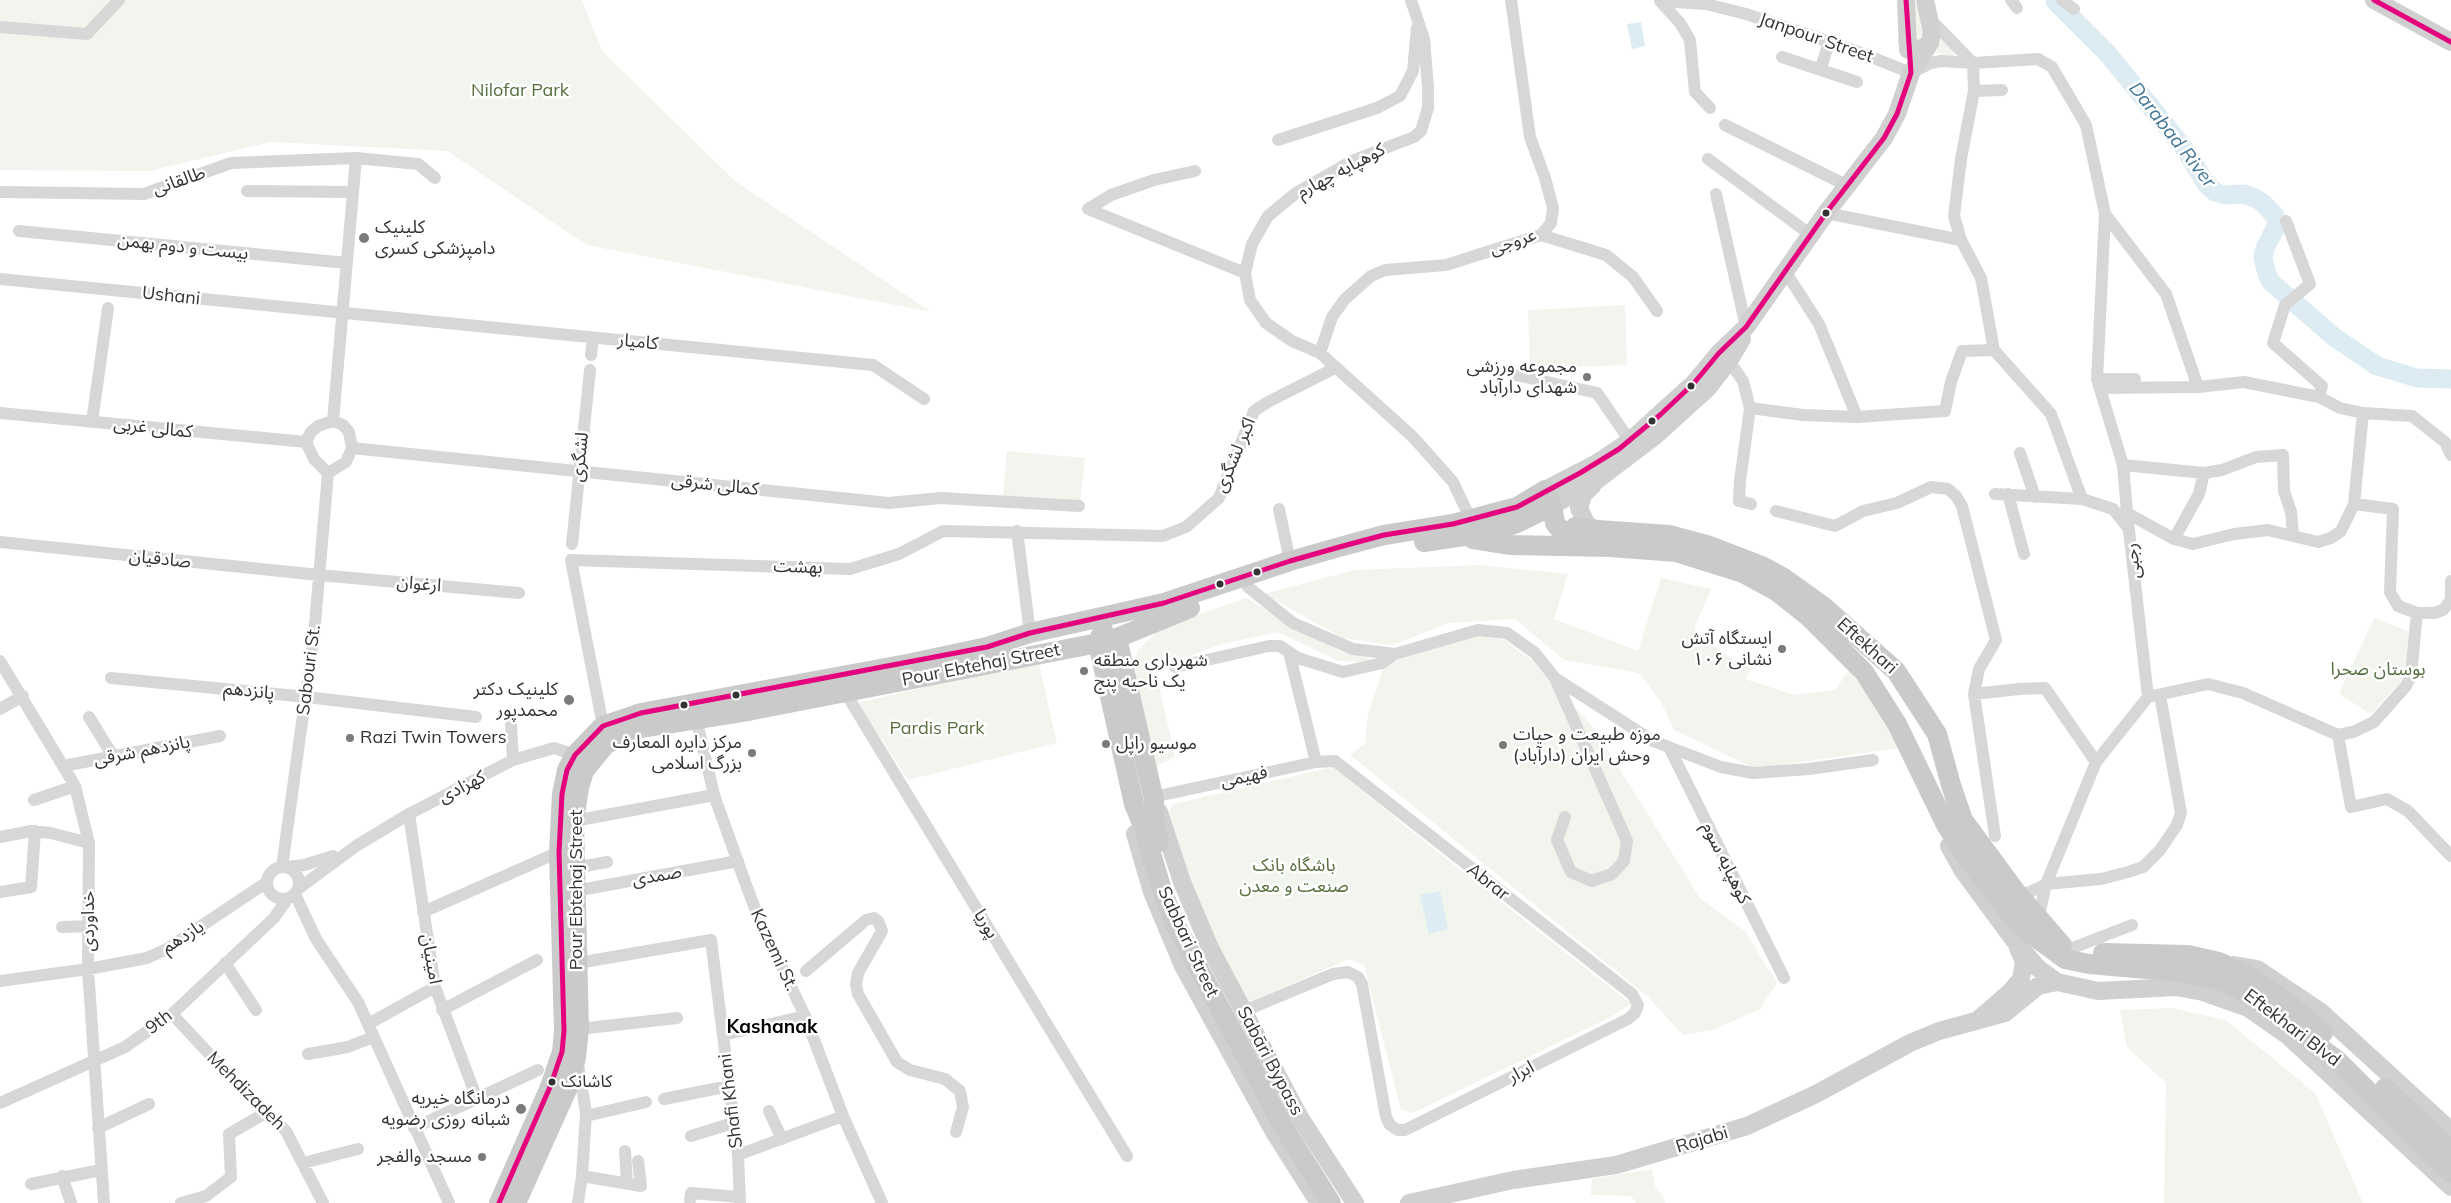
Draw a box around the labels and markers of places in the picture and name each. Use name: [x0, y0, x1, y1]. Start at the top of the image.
unlabelled marker: [1821, 208, 1831, 218]
place label: کلینیک دامپزشکی کسری: [375, 217, 495, 260]
marker: کلینیک دامپزشکی کسری: [357, 231, 371, 245]
place label: مجموعه ورزشی شهدای دارآباد: [1467, 356, 1577, 398]
marker: مجموعه ورزشی شهدای دارآباد: [1581, 371, 1593, 383]
unlabelled marker: [1686, 381, 1696, 391]
unlabelled marker: [1647, 416, 1657, 426]
unlabelled marker: [1252, 567, 1262, 577]
unlabelled marker: [1215, 579, 1225, 589]
place label: ایستگاه آتش نشانی ۱۰۶: [1681, 628, 1772, 670]
marker: ایستگاه آتش نشانی ۱۰۶: [1776, 643, 1788, 655]
place label: شهرداری منطقه یک ناحیه پنج: [1094, 650, 1208, 692]
marker: شهرداری منطقه یک ناحیه پنج: [1078, 665, 1090, 677]
place label: کلینیک دکتر محمدپور: [473, 679, 558, 722]
unlabelled marker: [731, 690, 741, 700]
marker: کلینیک دکتر محمدپور: [562, 693, 576, 707]
unlabelled marker: [679, 700, 689, 710]
place label: موزه طبیعت و حیات وحش ایران (دارآباد): [1513, 724, 1661, 766]
place label: Razi Twin Towers: [360, 727, 507, 749]
marker: Razi Twin Towers: [344, 732, 356, 744]
place label: مرکز دایره المعارف بزرگ اسلامی: [613, 732, 742, 774]
place label: موسیو راپل: [1116, 733, 1197, 755]
marker: موسیو راپل: [1100, 738, 1112, 750]
marker: موزه طبیعت و حیات وحش ایران (دارآباد): [1497, 739, 1509, 751]
marker: مرکز دایره المعارف بزرگ اسلامی: [746, 747, 758, 759]
place label: کاشانک: [561, 1072, 612, 1092]
marker: کاشانک: [547, 1077, 557, 1087]
place label: درمانگاه خیریه شبانه روزی رضویه: [382, 1088, 510, 1130]
marker: درمانگاه خیریه شبانه روزی رضویه: [514, 1102, 528, 1116]
place label: مسجد والفجر: [377, 1146, 472, 1168]
marker: مسجد والفجر: [476, 1151, 488, 1163]

